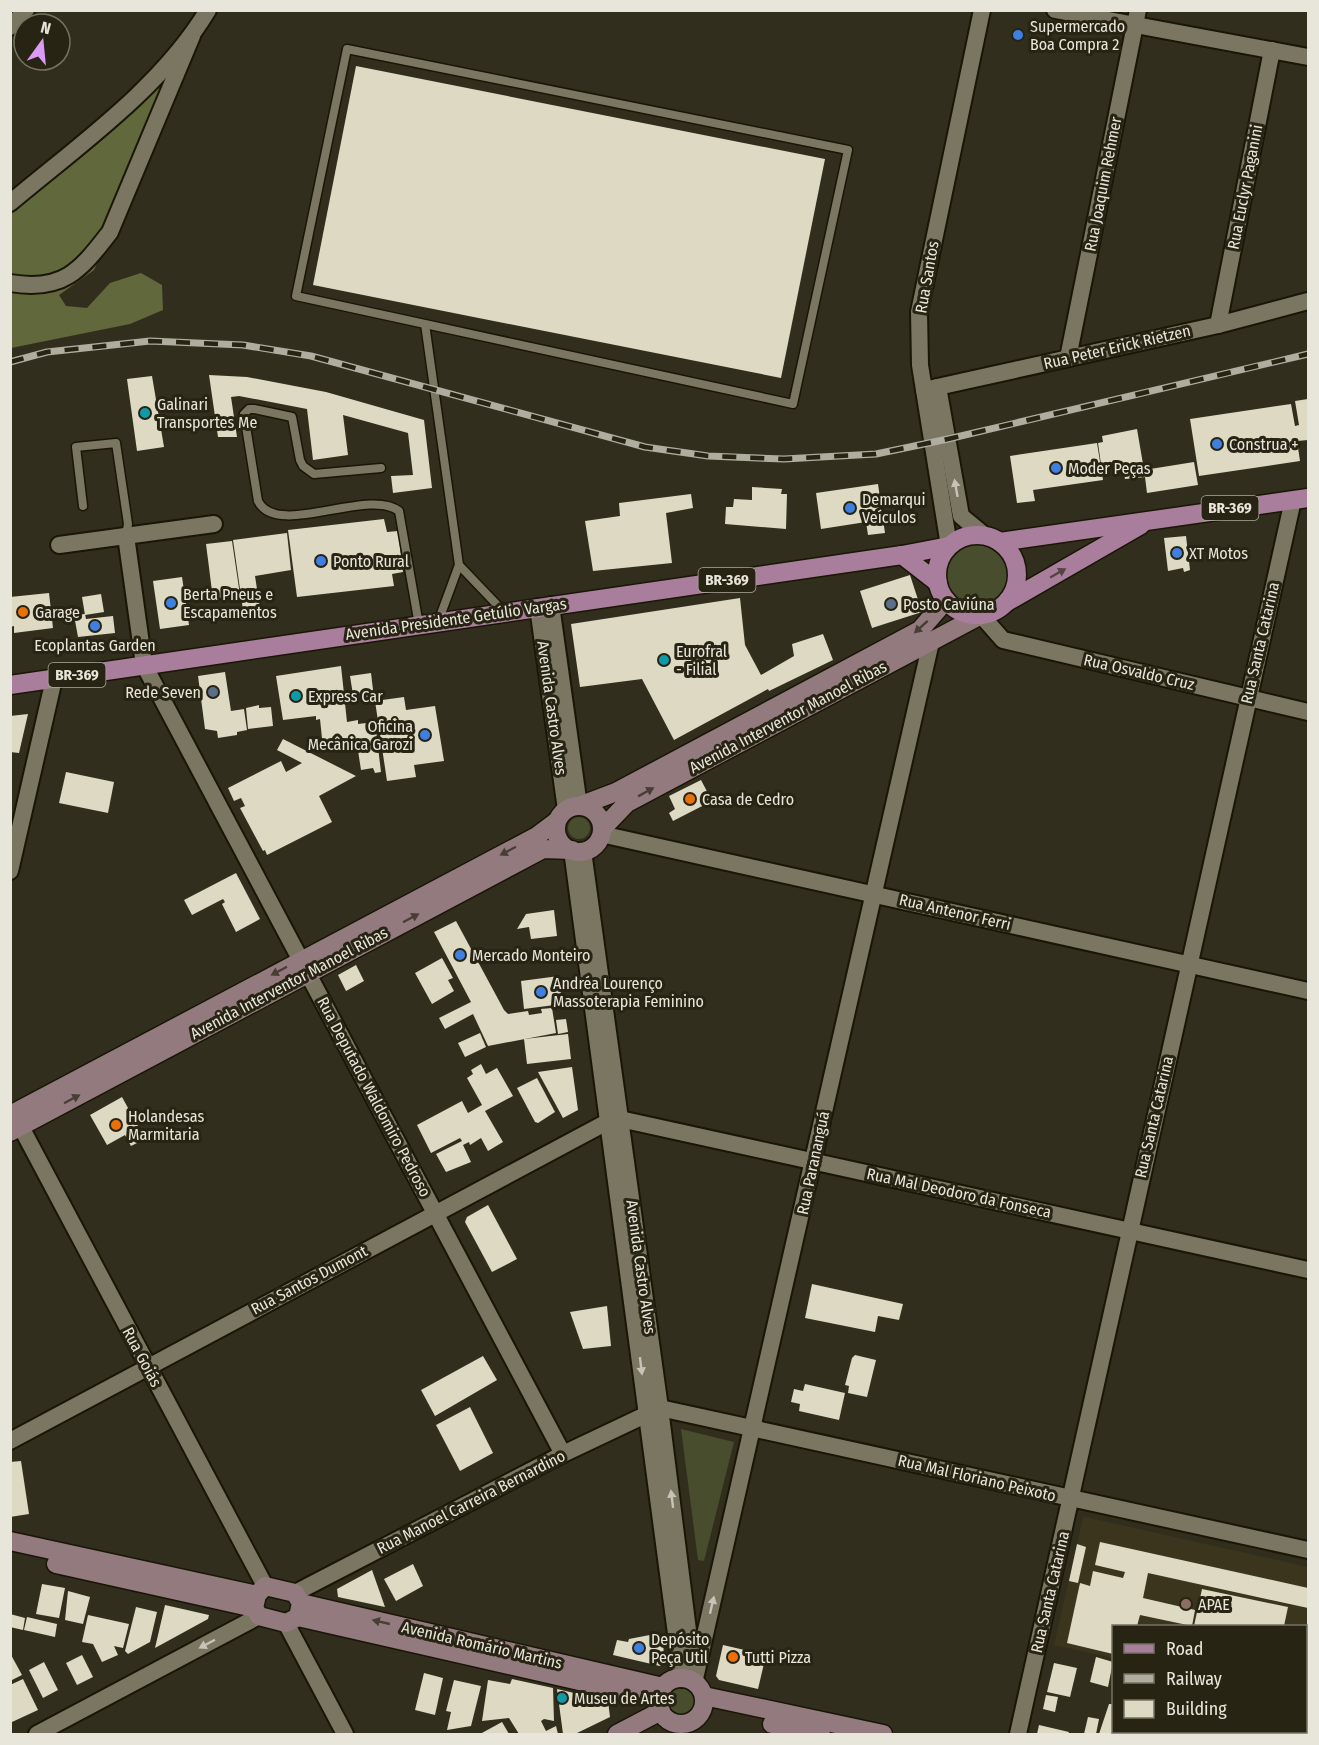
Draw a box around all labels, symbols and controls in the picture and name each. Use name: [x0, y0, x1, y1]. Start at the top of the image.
north arrow: [12, 12, 72, 72]
place label: Supermercado Boa Compra 2: [1030, 17, 1125, 54]
text: N: [39, 18, 53, 38]
marker: Supermercado Boa Compra 2: [1011, 28, 1025, 42]
street label: Rua Joaquim Rehmer: [1081, 115, 1125, 253]
street label: Rua Euclyr Paganini: [1224, 123, 1266, 251]
street label: Rua Santos: [911, 239, 943, 315]
street label: Rua Peter Erick Rietzen: [1042, 321, 1192, 373]
place label: Galinari Transportes Me: [157, 395, 257, 432]
marker: Galinari Transportes Me: [138, 406, 152, 420]
place label: Construa +: [1229, 435, 1299, 454]
marker: Construa +: [1210, 437, 1224, 451]
place label: Moder Peças: [1068, 459, 1151, 478]
marker: Moder Peças: [1049, 461, 1063, 475]
one-way arrow: [951, 478, 960, 497]
place label: Demarqui Veículos: [862, 490, 925, 527]
road number: BR-369: [1202, 496, 1258, 520]
marker: Demarqui Veículos: [843, 501, 857, 515]
place label: XT Motos: [1189, 544, 1248, 563]
marker: XT Motos: [1170, 546, 1184, 560]
place label: Ponto Rural: [333, 552, 409, 571]
marker: Ponto Rural: [314, 554, 328, 568]
road number: BR-369: [698, 568, 756, 592]
one-way arrow: [1050, 568, 1067, 578]
street label: Rua Santa Catarina: [1237, 580, 1283, 706]
place label: Berta Pneus e Escapamentos: [183, 585, 277, 622]
street label: Avenida Presidente Getúlio Vargas: [344, 594, 568, 644]
place label: Posto Caviúna: [903, 595, 995, 614]
marker: Berta Pneus e Escapamentos: [164, 596, 178, 610]
marker: Posto Caviúna: [884, 597, 898, 611]
place label: Garage: [35, 603, 80, 622]
marker: Garage: [16, 605, 30, 619]
marker: Ecoplantas Garden: [88, 619, 102, 633]
one-way arrow: [914, 620, 929, 633]
place label: Ecoplantas Garden: [34, 636, 156, 655]
street label: Avenida Castro Alves: [533, 640, 571, 777]
place label: Eurofral - Filial: [676, 642, 727, 679]
street label: Rua Osvaldo Cruz: [1082, 650, 1196, 694]
marker: Eurofral - Filial: [657, 653, 671, 667]
street label: Avenida Interventor Manoel Ribas: [686, 657, 890, 777]
road number: BR-369: [48, 663, 106, 687]
place label: Rede Seven: [125, 683, 201, 702]
marker: Rede Seven: [206, 685, 220, 699]
place label: Express Car: [308, 687, 383, 706]
marker: Express Car: [289, 689, 303, 703]
place label: Oficina Mecânica Garozi: [308, 717, 413, 754]
marker: Oficina Mecânica Garozi: [418, 728, 432, 742]
one-way arrow: [638, 787, 655, 797]
place label: Casa de Cedro: [702, 790, 794, 809]
marker: Casa de Cedro: [683, 792, 697, 806]
one-way arrow: [499, 846, 516, 856]
street label: Rua Antenor Ferri: [897, 890, 1013, 934]
one-way arrow: [403, 914, 420, 923]
street label: Avenida Interventor Manoel Ribas: [187, 923, 391, 1043]
place label: Mercado Monteiro: [472, 946, 590, 965]
marker: Mercado Monteiro: [453, 948, 467, 962]
one-way arrow: [270, 966, 287, 976]
place label: Andréa Lourenço Massoterapia Feminino: [553, 974, 704, 1011]
marker: Andréa Lourenço Massoterapia Feminino: [534, 985, 548, 999]
street label: Rua Deputado Waldomiro Pedroso: [313, 994, 435, 1200]
street label: Rua Santa Catarina: [1131, 1054, 1177, 1180]
one-way arrow: [64, 1094, 81, 1104]
place label: Holandesas Marmitaria: [128, 1107, 204, 1144]
street label: Rua Parananguá: [793, 1109, 833, 1216]
marker: Holandesas Marmitaria: [109, 1118, 123, 1132]
street label: Rua Mal Deodoro da Fonseca: [865, 1164, 1053, 1222]
street label: Avenida Castro Alves: [622, 1199, 660, 1336]
street label: Rua Santos Dumont: [248, 1241, 371, 1319]
street label: Rua Goiás: [118, 1324, 166, 1390]
one-way arrow: [636, 1357, 646, 1376]
street label: Rua Manoel Carreira Bernardino: [374, 1446, 568, 1558]
street label: Rua Mal Floriano Peixoto: [896, 1451, 1058, 1505]
one-way arrow: [667, 1490, 676, 1509]
street label: Rua Santa Catarina: [1027, 1529, 1073, 1655]
place label: APAE: [1198, 1595, 1230, 1614]
one-way arrow: [708, 1596, 718, 1614]
marker: APAE: [1179, 1597, 1193, 1611]
one-way arrow: [372, 1616, 391, 1626]
street label: Avenida Romário Martins: [400, 1617, 564, 1673]
legend: [1112, 1625, 1307, 1733]
place label: Depósito Peça Util: [651, 1630, 709, 1667]
text: Road: [1166, 1638, 1203, 1660]
one-way arrow: [198, 1639, 215, 1649]
marker: Depósito Peça Util: [632, 1641, 646, 1655]
place label: Tutti Pizza: [745, 1648, 811, 1667]
marker: Tutti Pizza: [726, 1650, 740, 1664]
text: Railway: [1166, 1668, 1222, 1690]
place label: Museu de Artes: [574, 1689, 675, 1708]
marker: Museu de Artes: [555, 1691, 569, 1705]
text: Building: [1166, 1698, 1227, 1720]

